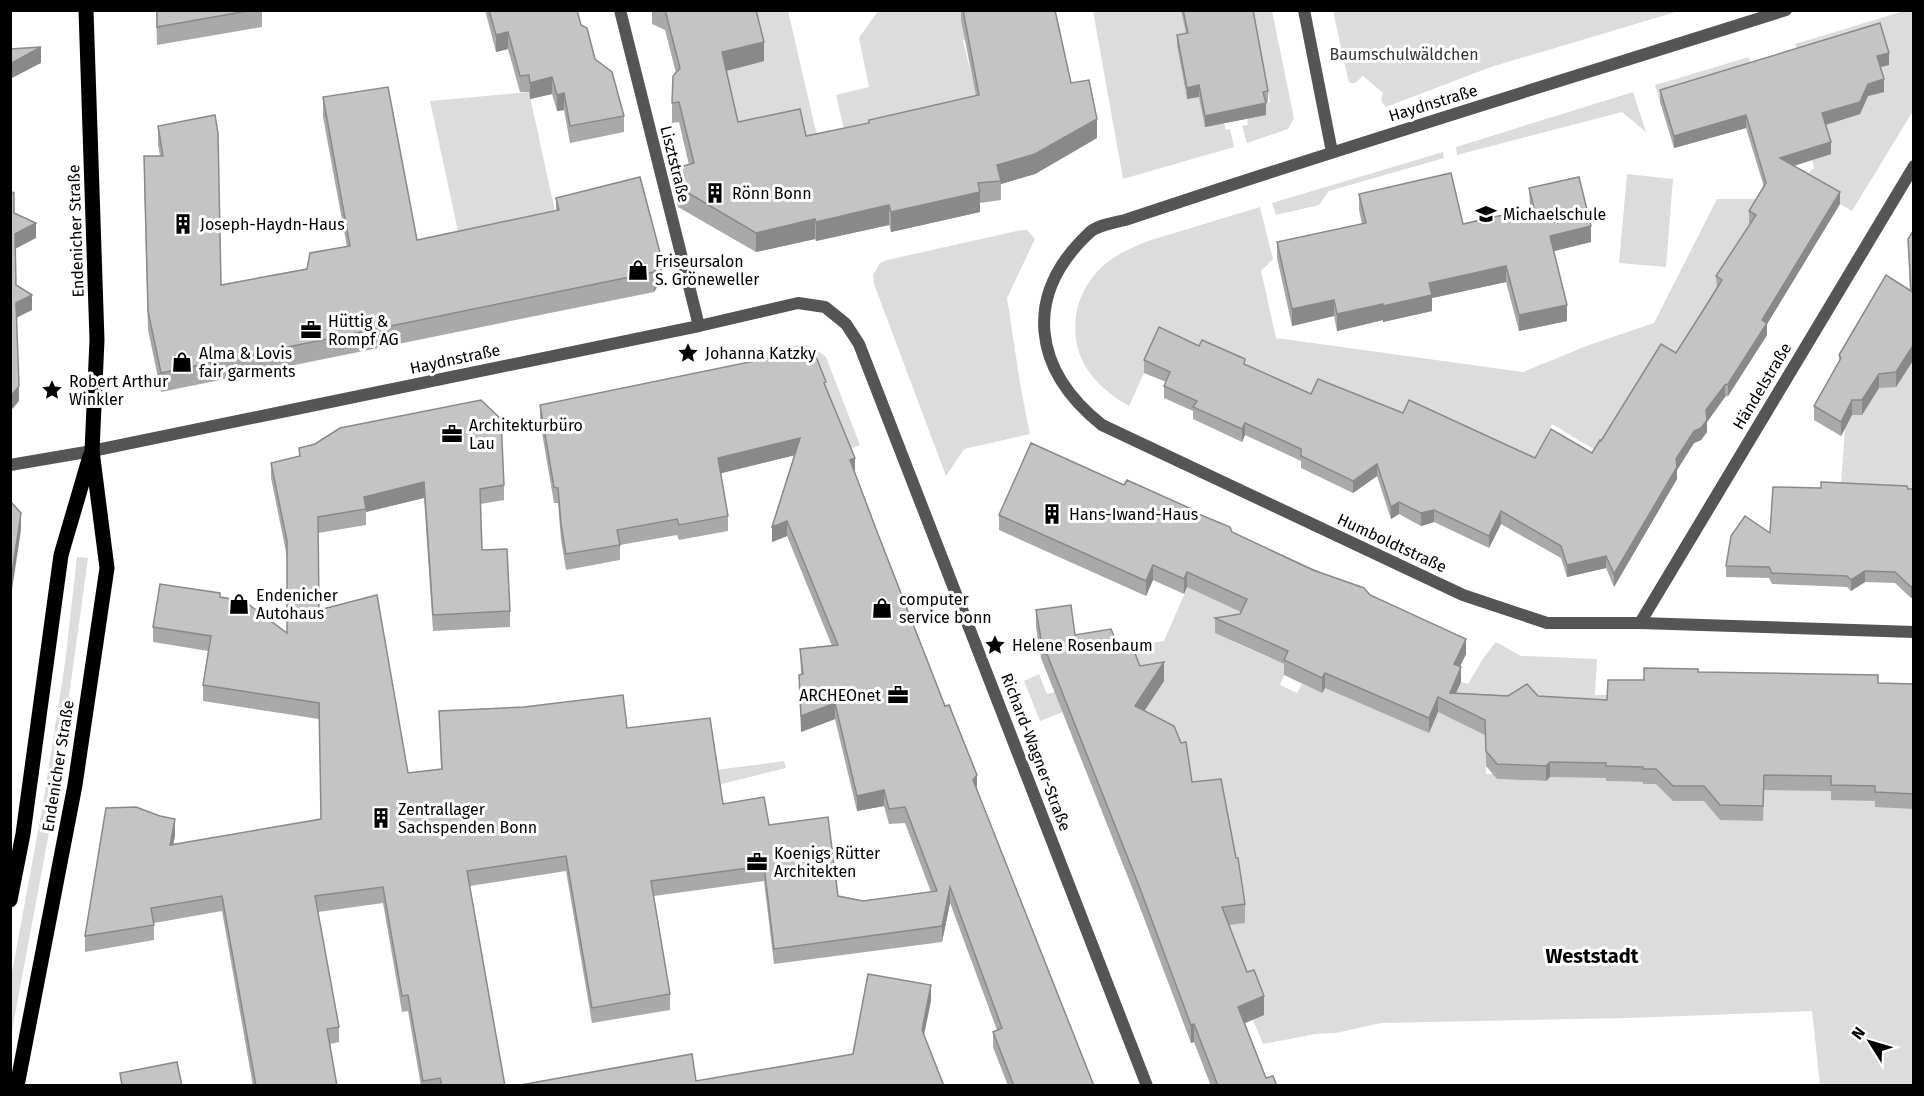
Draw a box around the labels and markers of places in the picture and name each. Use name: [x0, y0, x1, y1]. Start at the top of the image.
building icon: Rönn Bonn: [703, 181, 727, 205]
place label: Rönn Bonn: [732, 184, 812, 203]
school or university icon: Michaelschule: [1474, 202, 1498, 226]
place label: Michaelschule: [1503, 205, 1606, 224]
building icon: Joseph-Haydn-Haus: [171, 212, 195, 236]
place label: Joseph-Haydn-Haus: [200, 215, 345, 234]
place label: Friseursalon S. Gröneweller: [655, 252, 760, 289]
shop icon: Friseursalon S. Gröneweller: [626, 258, 650, 282]
place label: Hüttig & Rompf AG: [328, 312, 399, 349]
office icon: Hüttig & Rompf AG: [299, 318, 323, 342]
place icon: Johanna Katzky: [676, 341, 700, 365]
place label: Alma & Lovis fair garments: [199, 344, 296, 381]
place label: Johanna Katzky: [705, 344, 816, 363]
shop icon: Alma & Lovis fair garments: [170, 350, 194, 374]
place label: Robert Arthur Winkler: [69, 372, 169, 409]
place icon: Robert Arthur Winkler: [40, 378, 64, 402]
place label: Architekturbüro Lau: [469, 416, 583, 453]
office icon: Architekturbüro Lau: [440, 422, 464, 446]
building icon: Hans-Iwand-Haus: [1040, 502, 1064, 526]
place label: Hans-Iwand-Haus: [1069, 505, 1198, 524]
place label: Endenicher Autohaus: [256, 586, 339, 623]
place label: computer service bonn: [899, 590, 992, 627]
shop icon: Endenicher Autohaus: [227, 592, 251, 616]
shop icon: computer service bonn: [870, 596, 894, 620]
place icon: Helene Rosenbaum: [983, 633, 1007, 657]
place label: Helene Rosenbaum: [1012, 636, 1153, 655]
office icon: ARCHEOnet: [886, 683, 910, 707]
place label: ARCHEOnet: [799, 686, 881, 705]
place label: Zentrallager Sachspenden Bonn: [398, 800, 537, 837]
building icon: Zentrallager Sachspenden Bonn: [369, 806, 393, 830]
place label: Koenigs Rütter Architekten: [774, 844, 881, 881]
office icon: Koenigs Rütter Architekten: [745, 850, 769, 874]

